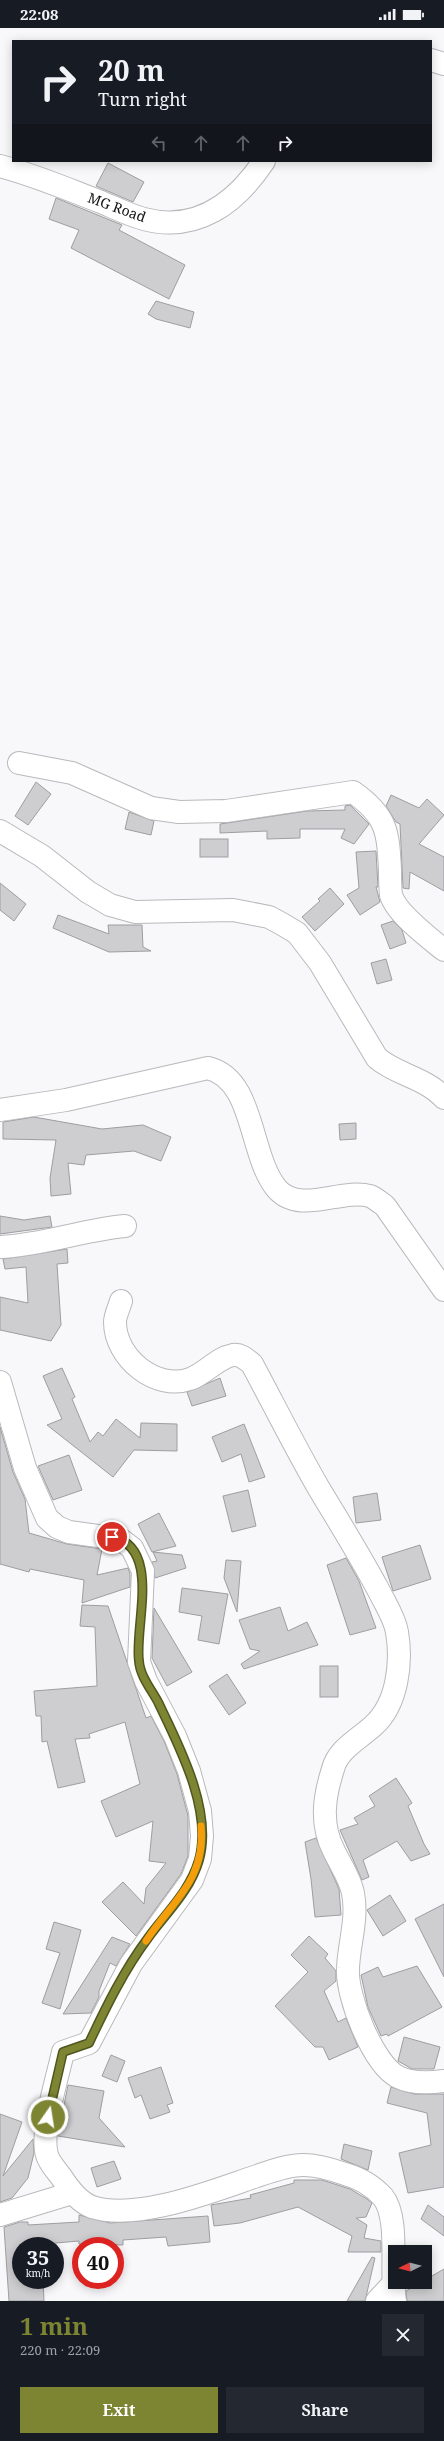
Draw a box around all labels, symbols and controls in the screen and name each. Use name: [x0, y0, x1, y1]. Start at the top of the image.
text: 22:08: [20, 4, 58, 24]
text: 20 m: [98, 51, 165, 89]
icon: right: [32, 56, 84, 108]
text: Turn right: [98, 87, 187, 111]
icon: left: [148, 132, 170, 154]
icon: ahead: [190, 132, 212, 154]
icon: ahead: [232, 132, 254, 154]
icon: right: [274, 132, 296, 154]
street label: MG Road: [85, 188, 149, 226]
pin: [95, 1520, 129, 1554]
icon: arrive: [101, 1526, 123, 1548]
position arrow: [27, 2096, 69, 2138]
speed limit sign: 40: [72, 2237, 124, 2289]
text: 35: [27, 2244, 49, 2271]
north arrow: [388, 2245, 432, 2289]
map controls: [388, 2245, 432, 2289]
text: km/h: [26, 2266, 50, 2280]
text: 1 min: [20, 2309, 88, 2342]
button: close: [382, 2314, 424, 2356]
text: 220 m · 22:09: [20, 2341, 100, 2359]
button: Exit: [20, 2387, 218, 2433]
button: Share: [226, 2387, 424, 2433]

